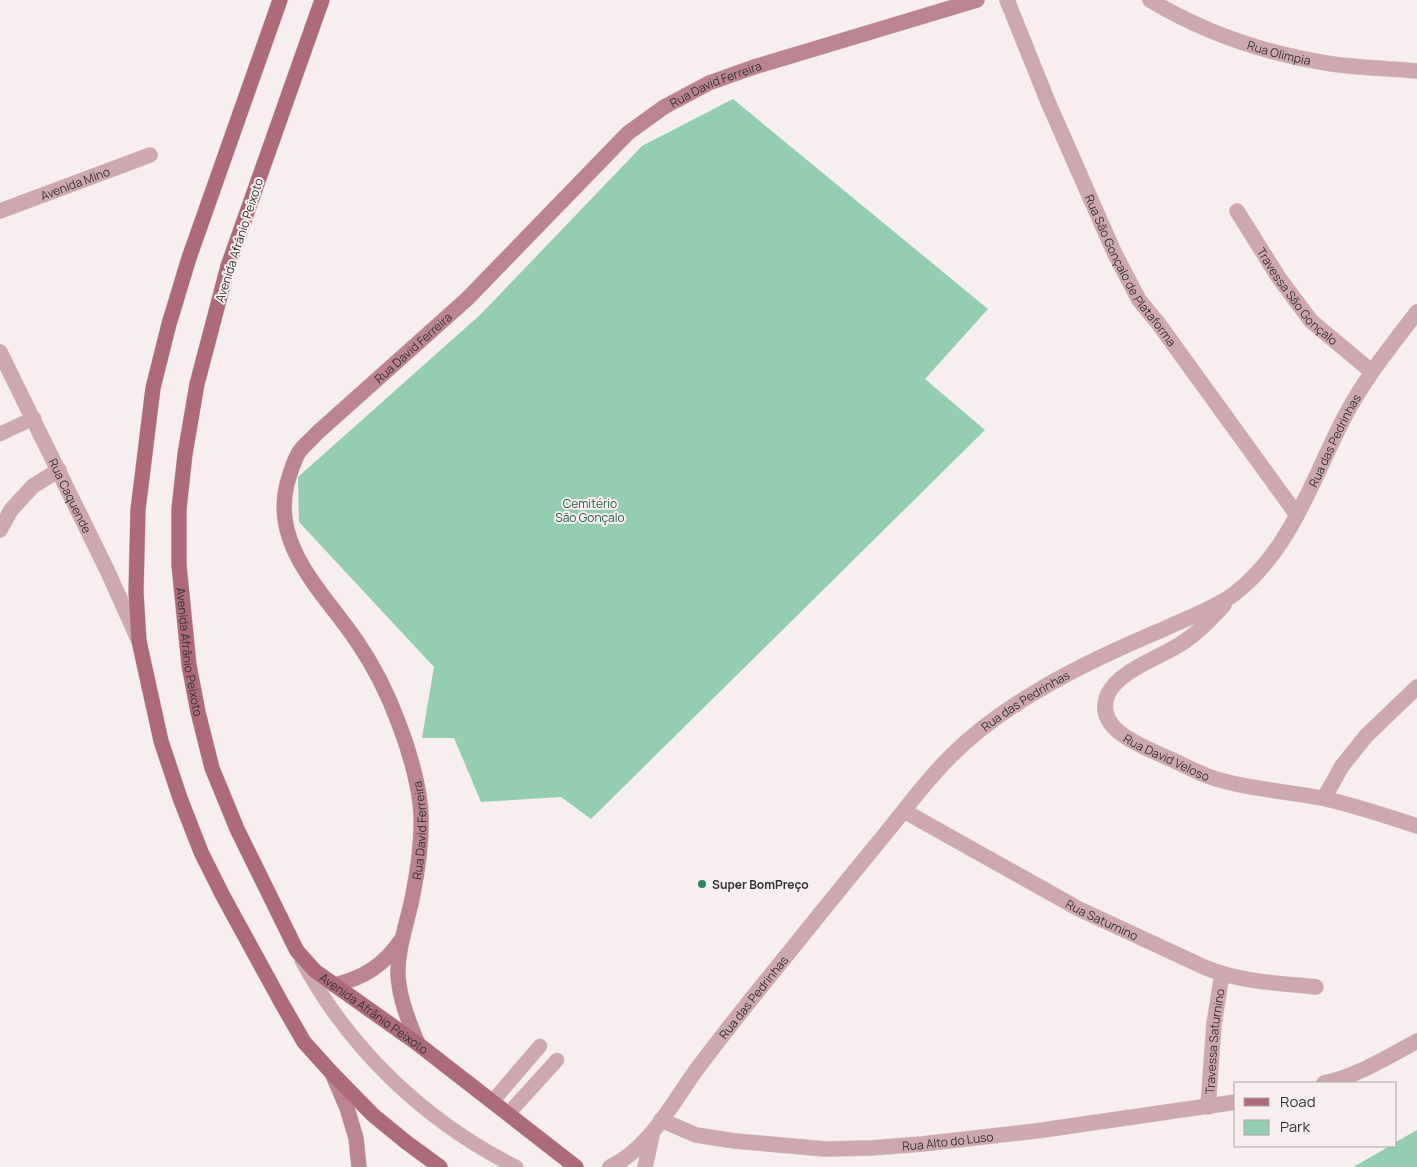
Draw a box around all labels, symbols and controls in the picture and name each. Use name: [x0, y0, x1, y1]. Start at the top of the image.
street label: Rua Olimpia: [1245, 36, 1312, 69]
street label: Rua David Ferreira: [666, 57, 763, 111]
street label: Avenida Mino: [38, 162, 112, 204]
street label: Avenida Afrânio Peixoto: [211, 176, 267, 304]
street label: Rua São Gonçalo de Plataforma: [1081, 192, 1180, 350]
street label: Travessa São Gonçalo: [1253, 244, 1342, 349]
street label: Rua David Ferreira: [370, 308, 455, 387]
street label: Rua das Pedrinhas: [1304, 390, 1364, 490]
street label: Rua Caquende: [45, 455, 96, 536]
park label: Cemitério São Gonçalo: [555, 495, 625, 526]
street label: Avenida Afrânio Peixoto: [173, 587, 207, 718]
street label: Rua das Pedrinhas: [977, 666, 1073, 735]
street label: Rua David Veloso: [1120, 729, 1212, 785]
street label: Rua David Ferreira: [407, 780, 430, 881]
place label: Super BomPreço: [712, 876, 809, 893]
marker: Super BomPreço: [696, 878, 708, 890]
street label: Rua Saturnino: [1063, 895, 1141, 944]
street label: Rua das Pedrinhas: [715, 952, 792, 1042]
street label: Avenida Afrânio Peixoto: [316, 969, 432, 1058]
street label: Travessa Saturnino: [1200, 987, 1228, 1095]
legend: [1234, 1082, 1397, 1147]
text: Road: [1280, 1091, 1316, 1112]
text: Park: [1280, 1116, 1310, 1137]
street label: Rua Alto do Luso: [902, 1127, 994, 1154]

